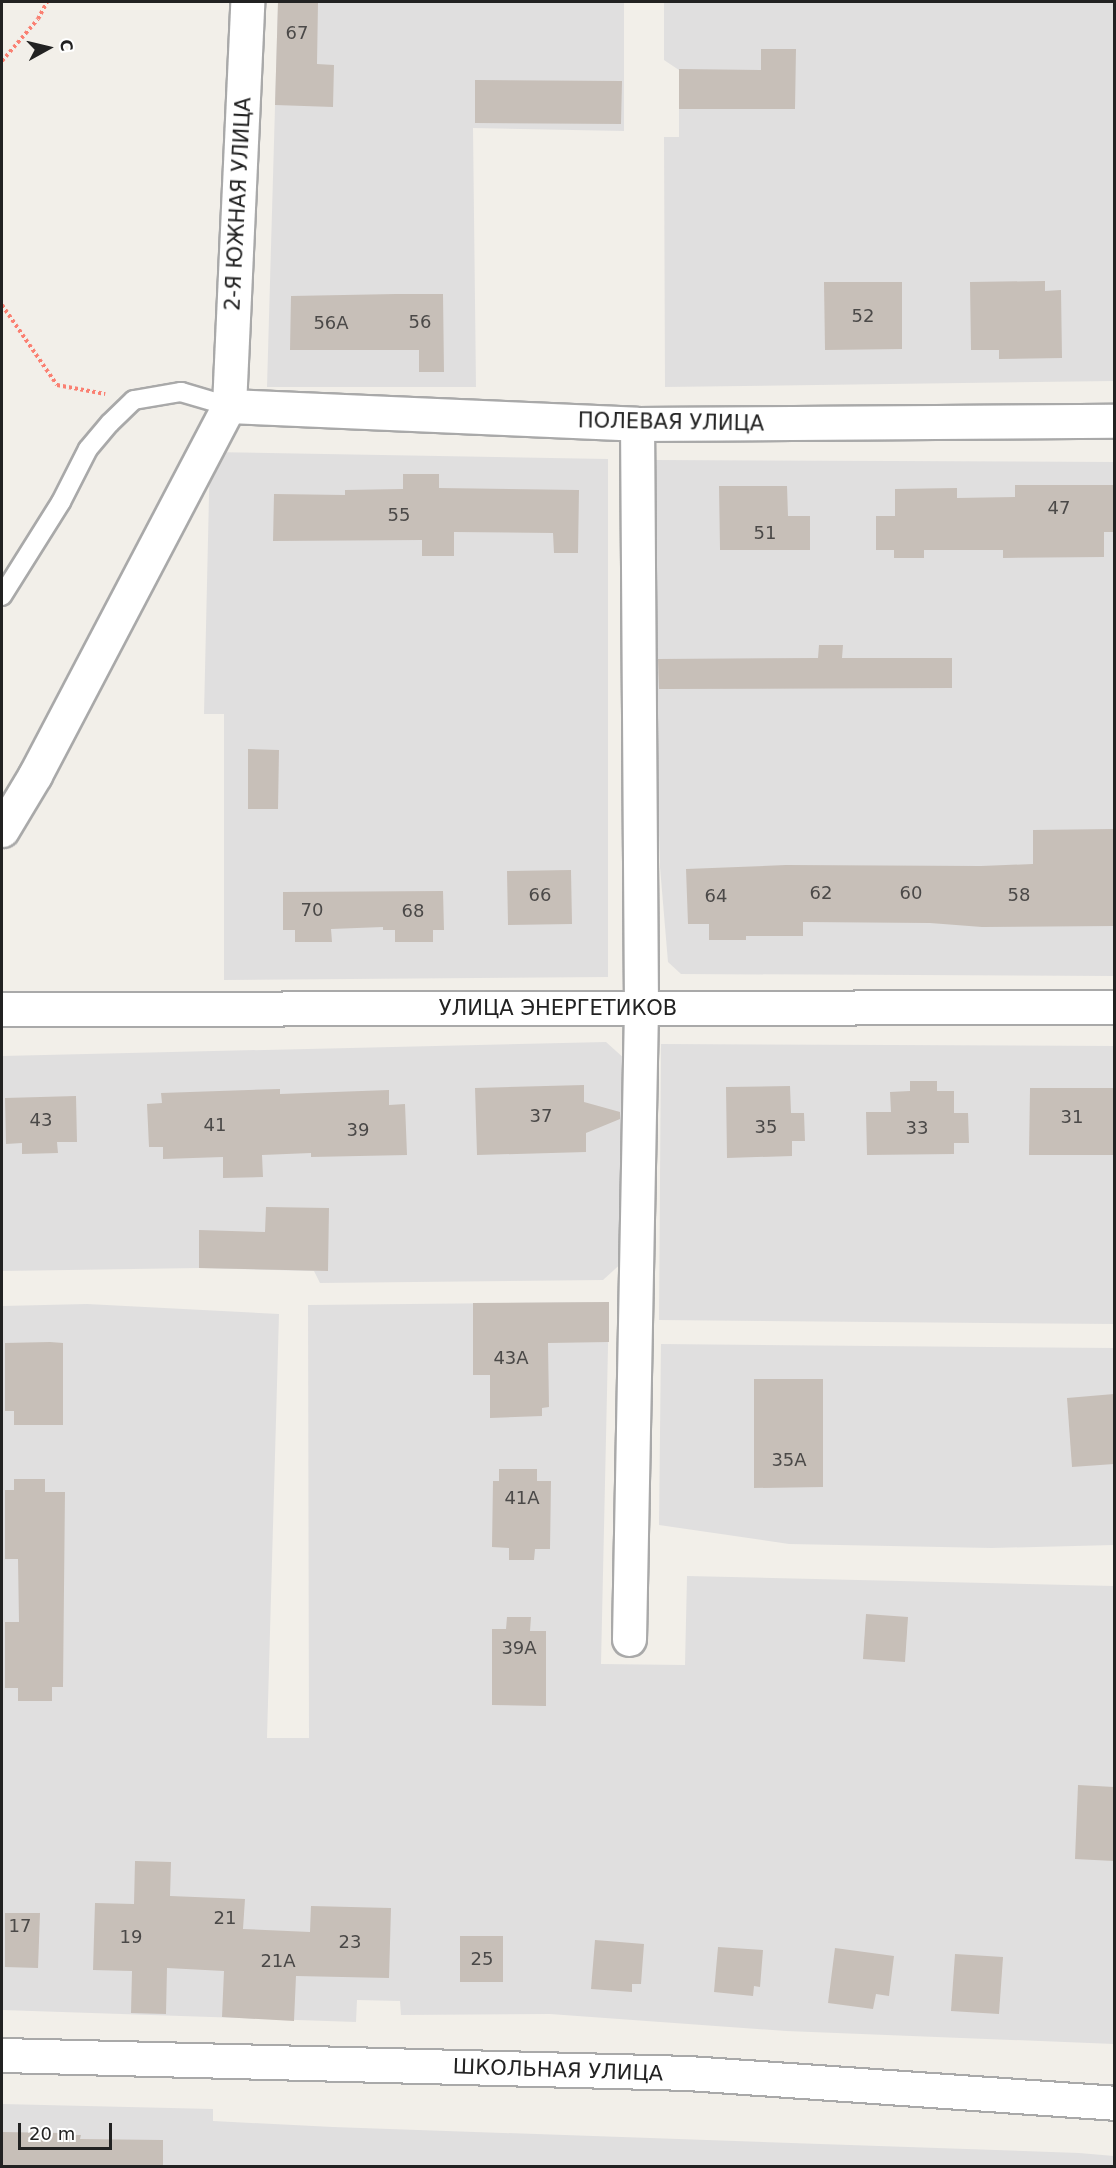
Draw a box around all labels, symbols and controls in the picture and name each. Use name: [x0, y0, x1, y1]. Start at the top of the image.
north arrow: [18, 18, 78, 78]
house number: 67: [286, 22, 308, 44]
text: С: [56, 38, 77, 53]
street label: 2-Я ЮЖНАЯ УЛИЦА: [220, 97, 256, 311]
house number: 52: [852, 305, 874, 327]
house number: 56: [409, 311, 431, 333]
house number: 56А: [313, 312, 349, 334]
street label: ПОЛЕВАЯ УЛИЦА: [578, 408, 764, 436]
house number: 47: [1048, 497, 1070, 519]
house number: 55: [388, 504, 410, 526]
house number: 51: [754, 522, 776, 544]
house number: 62: [810, 882, 832, 904]
house number: 60: [900, 882, 922, 904]
house number: 66: [529, 884, 551, 906]
house number: 58: [1008, 884, 1030, 906]
house number: 64: [705, 885, 727, 907]
house number: 70: [301, 899, 323, 921]
house number: 68: [402, 900, 424, 922]
street label: УЛИЦА ЭНЕРГЕТИКОВ: [439, 995, 677, 1021]
house number: 37: [530, 1105, 552, 1127]
house number: 31: [1061, 1106, 1083, 1128]
house number: 43: [30, 1109, 52, 1131]
house number: 41: [204, 1114, 226, 1136]
house number: 35: [755, 1116, 777, 1138]
house number: 33: [906, 1117, 928, 1139]
house number: 39: [347, 1119, 369, 1141]
house number: 43А: [493, 1347, 529, 1369]
house number: 35А: [771, 1449, 807, 1471]
house number: 41А: [504, 1487, 540, 1509]
house number: 39А: [501, 1637, 537, 1659]
house number: 21: [214, 1907, 236, 1929]
house number: 17: [9, 1915, 31, 1937]
house number: 19: [120, 1926, 142, 1948]
house number: 23: [339, 1931, 361, 1953]
house number: 25: [471, 1948, 493, 1970]
house number: 21А: [260, 1950, 296, 1972]
street label: ШКОЛЬНАЯ УЛИЦА: [452, 2054, 664, 2086]
scale bar: [21, 2111, 116, 2149]
text: 20 m: [29, 2123, 75, 2144]

